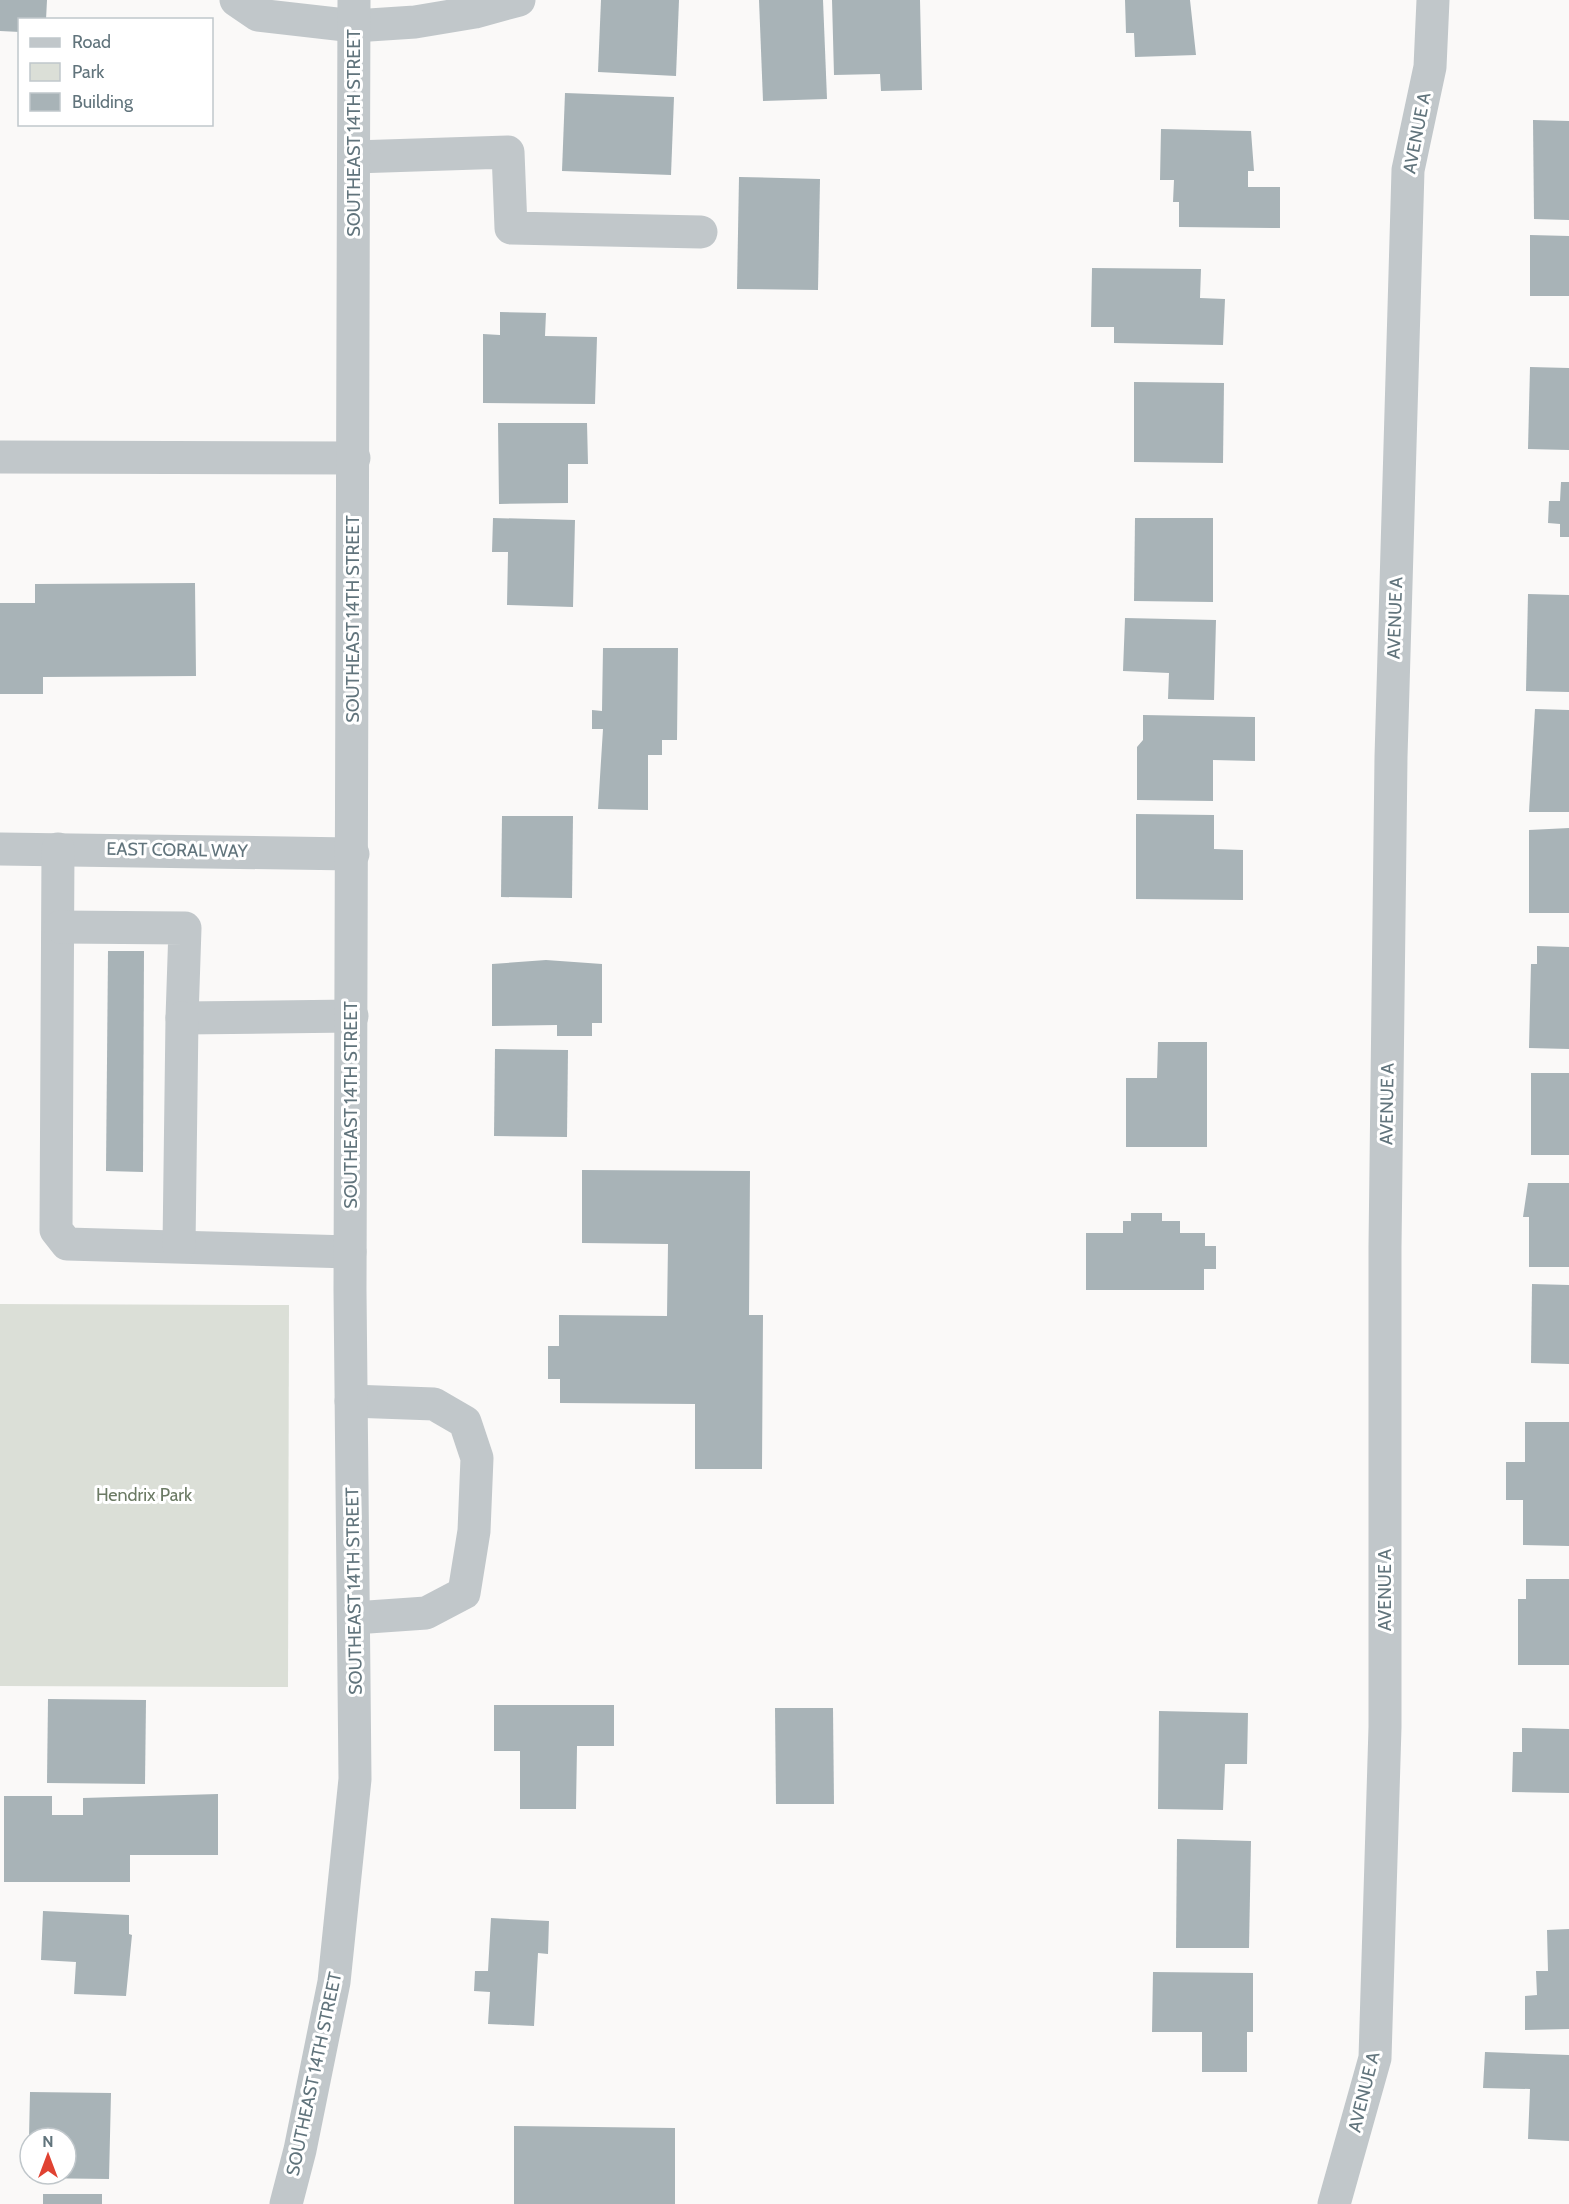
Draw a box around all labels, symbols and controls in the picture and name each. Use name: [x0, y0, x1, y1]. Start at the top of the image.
legend: [18, 18, 213, 126]
street label: SOUTHEAST 14TH STREET: [343, 29, 365, 237]
text: Road: [72, 31, 111, 53]
text: Park: [72, 61, 105, 83]
text: Building: [72, 91, 134, 113]
street label: AVENUE A: [1398, 91, 1436, 175]
street label: SOUTHEAST 14TH STREET: [342, 515, 364, 723]
street label: AVENUE A: [1383, 577, 1407, 659]
street label: EAST CORAL WAY: [106, 838, 249, 862]
street label: SOUTHEAST 14TH STREET: [340, 1001, 362, 1209]
street label: AVENUE A: [1375, 1063, 1399, 1145]
park label: Hendrix Park: [96, 1484, 193, 1506]
street label: SOUTHEAST 14TH STREET: [341, 1487, 367, 1695]
street label: AVENUE A: [1374, 1549, 1396, 1631]
street label: SOUTHEAST 14TH STREET: [282, 1970, 346, 2178]
street label: AVENUE A: [1343, 2050, 1385, 2134]
north arrow: [18, 2126, 78, 2186]
text: N: [42, 2132, 54, 2151]

